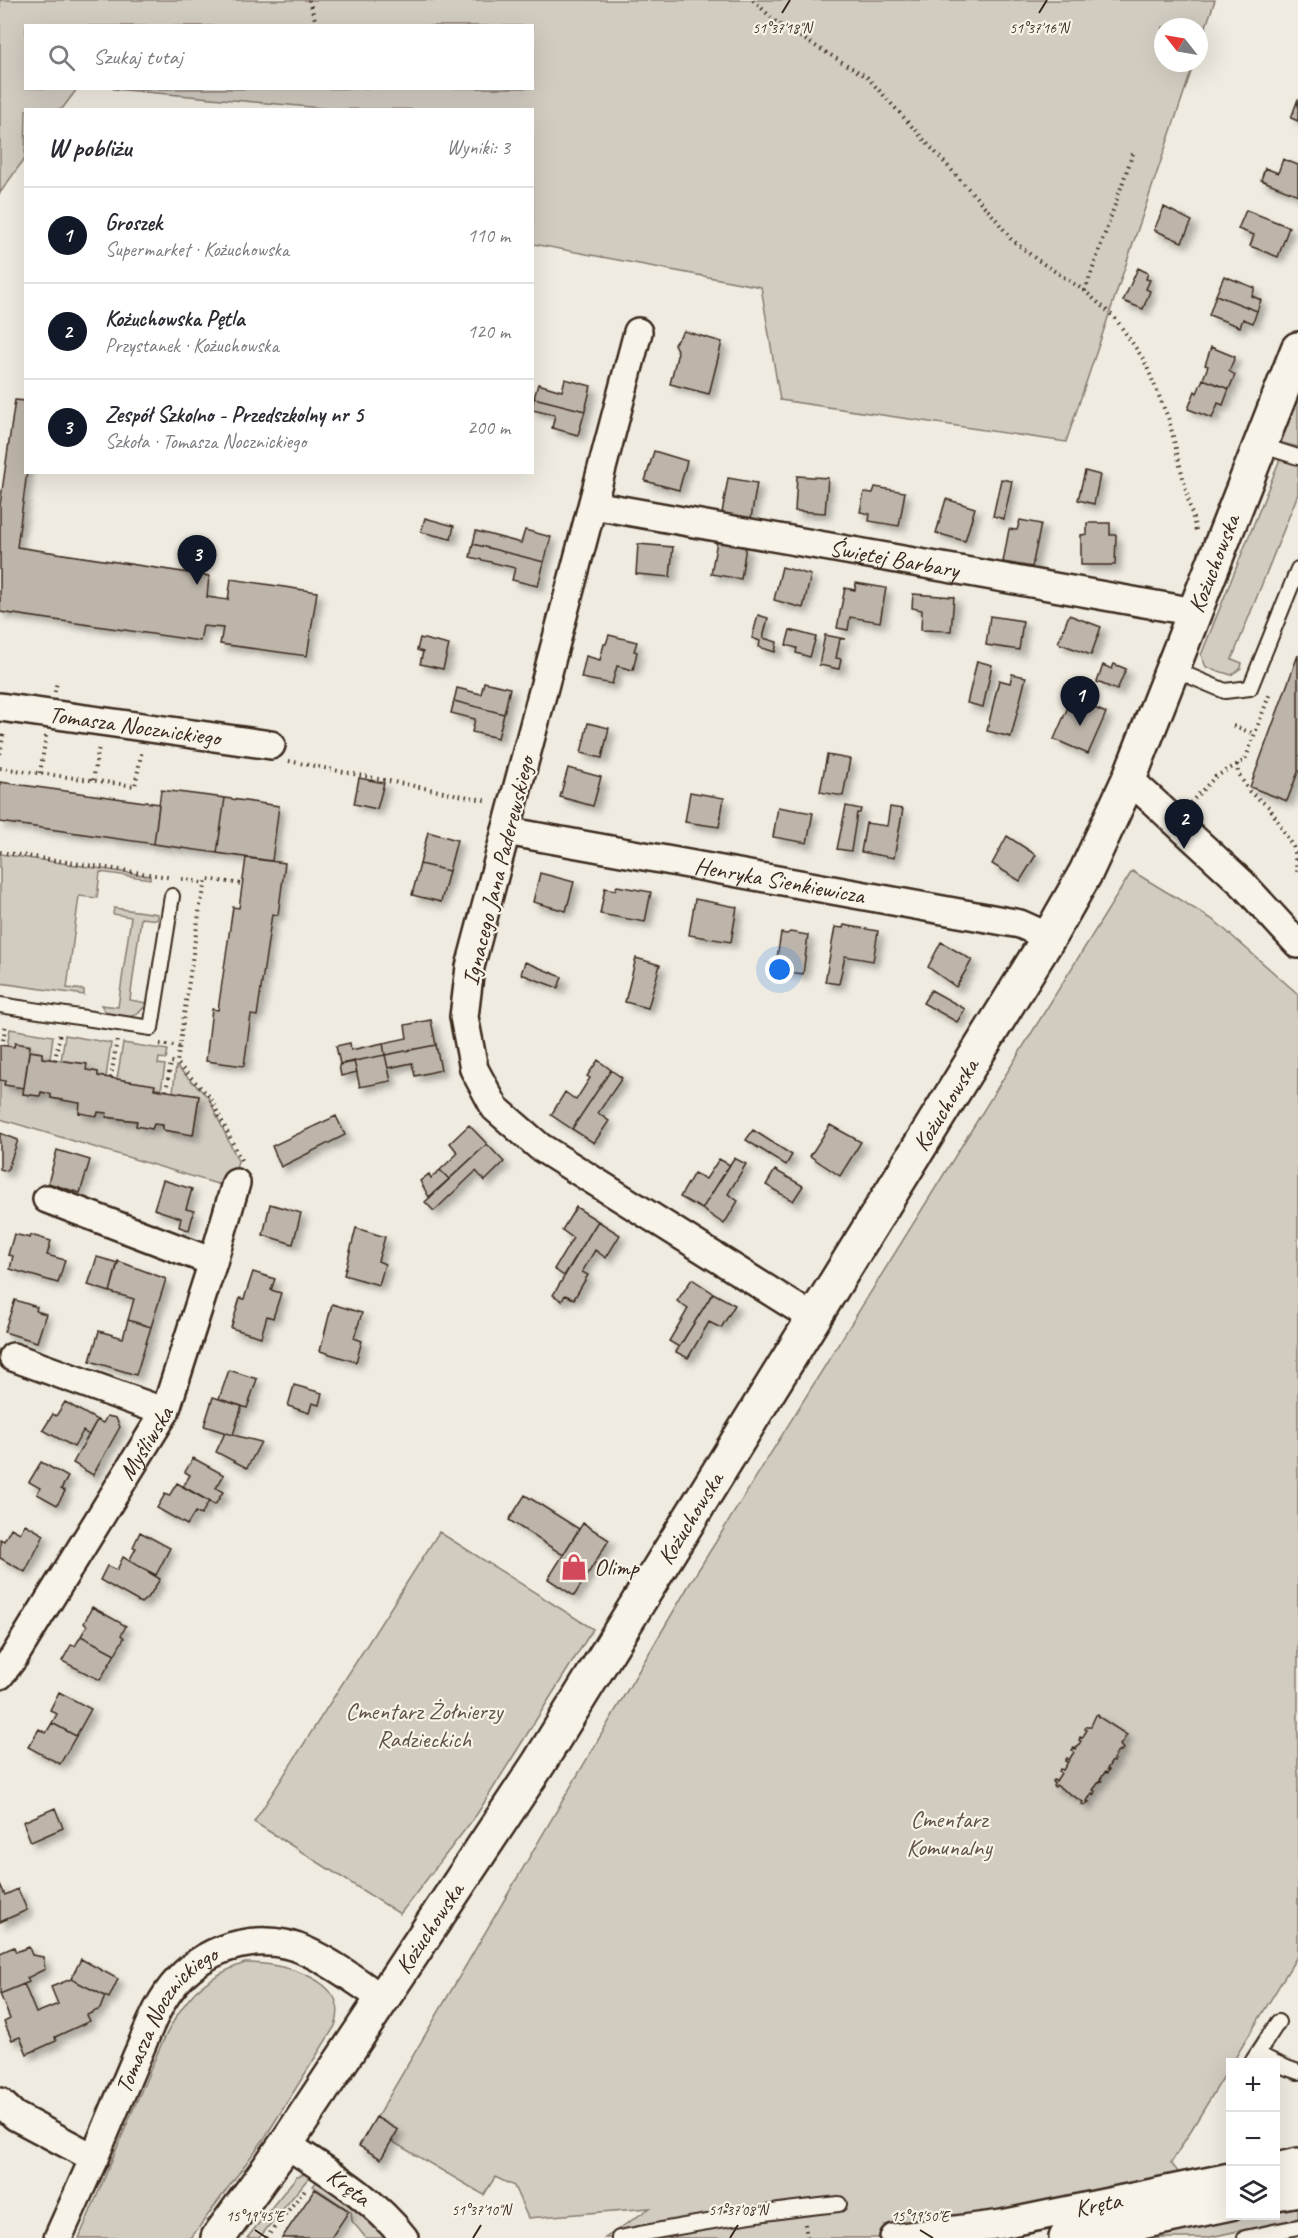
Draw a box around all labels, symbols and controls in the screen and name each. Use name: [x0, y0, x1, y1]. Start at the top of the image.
north arrow: [1154, 18, 1208, 72]
text: 51°37'18"N: [752, 19, 815, 38]
text: 51°37'16"N: [1009, 19, 1072, 38]
search box: [24, 24, 534, 90]
icon: search: [45, 41, 78, 74]
text: Szukaj tutaj: [93, 43, 183, 71]
text: W pobliżu: [48, 131, 131, 164]
text: Wyniki: 3: [447, 135, 510, 160]
text: Groszek: [105, 209, 162, 237]
text: 1: [63, 223, 72, 248]
text: 110 m: [467, 223, 510, 248]
text: Supermarket · Kożuchowska: [105, 237, 289, 262]
text: Kożuchowska Pętla: [105, 305, 245, 333]
text: 2: [63, 319, 72, 344]
text: 120 m: [467, 319, 510, 344]
text: Przystanek · Kożuchowska: [105, 333, 279, 358]
text: Zespół Szkolno - Przedszkolny nr 5: [105, 401, 363, 429]
text: 3: [63, 415, 72, 440]
text: 200 m: [467, 415, 510, 440]
text: Szkoła · Tomasza Nocznickiego: [105, 429, 306, 454]
street label: Kożuchowska: [1181, 508, 1247, 617]
street label: Świętej Barbary: [827, 532, 963, 585]
pin: 3: [178, 536, 216, 585]
pin: 1: [1060, 676, 1100, 726]
street label: Tomasza Nocznickiego: [47, 699, 225, 753]
street label: Ignacego Jana Paderewskiego: [455, 751, 542, 989]
pin: 2: [1164, 800, 1204, 849]
street label: Henryka Sienkiewicza: [692, 850, 868, 911]
your location: [765, 955, 794, 984]
street label: Kożuchowska: [906, 1051, 986, 1156]
street label: Myśliwska: [112, 1400, 181, 1485]
street label: Kożuchowska: [650, 1465, 731, 1570]
shop icon: Olimp: [559, 1552, 589, 1582]
place label: Olimp: [594, 1552, 641, 1582]
park label: Cmentarz Żołnierzy Radzieckich: [346, 1696, 504, 1754]
park label: Cmentarz Komunalny: [906, 1804, 993, 1862]
street label: Kożuchowska: [388, 1875, 471, 1979]
street label: Tomasza Nocznickiego: [108, 1938, 224, 2098]
map controls: [1226, 2058, 1280, 2220]
button: +: [1226, 2058, 1280, 2112]
button: −: [1226, 2112, 1280, 2166]
street label: Kręta: [321, 2161, 378, 2213]
button: layers: [1226, 2166, 1280, 2220]
street label: Kręta: [1072, 2184, 1126, 2224]
text: 51°37'10"N: [451, 2201, 514, 2220]
text: 51°37'08"N: [708, 2201, 771, 2220]
text: 15°19'45"E: [226, 2207, 286, 2226]
text: 15°19'50"E: [891, 2207, 951, 2226]

